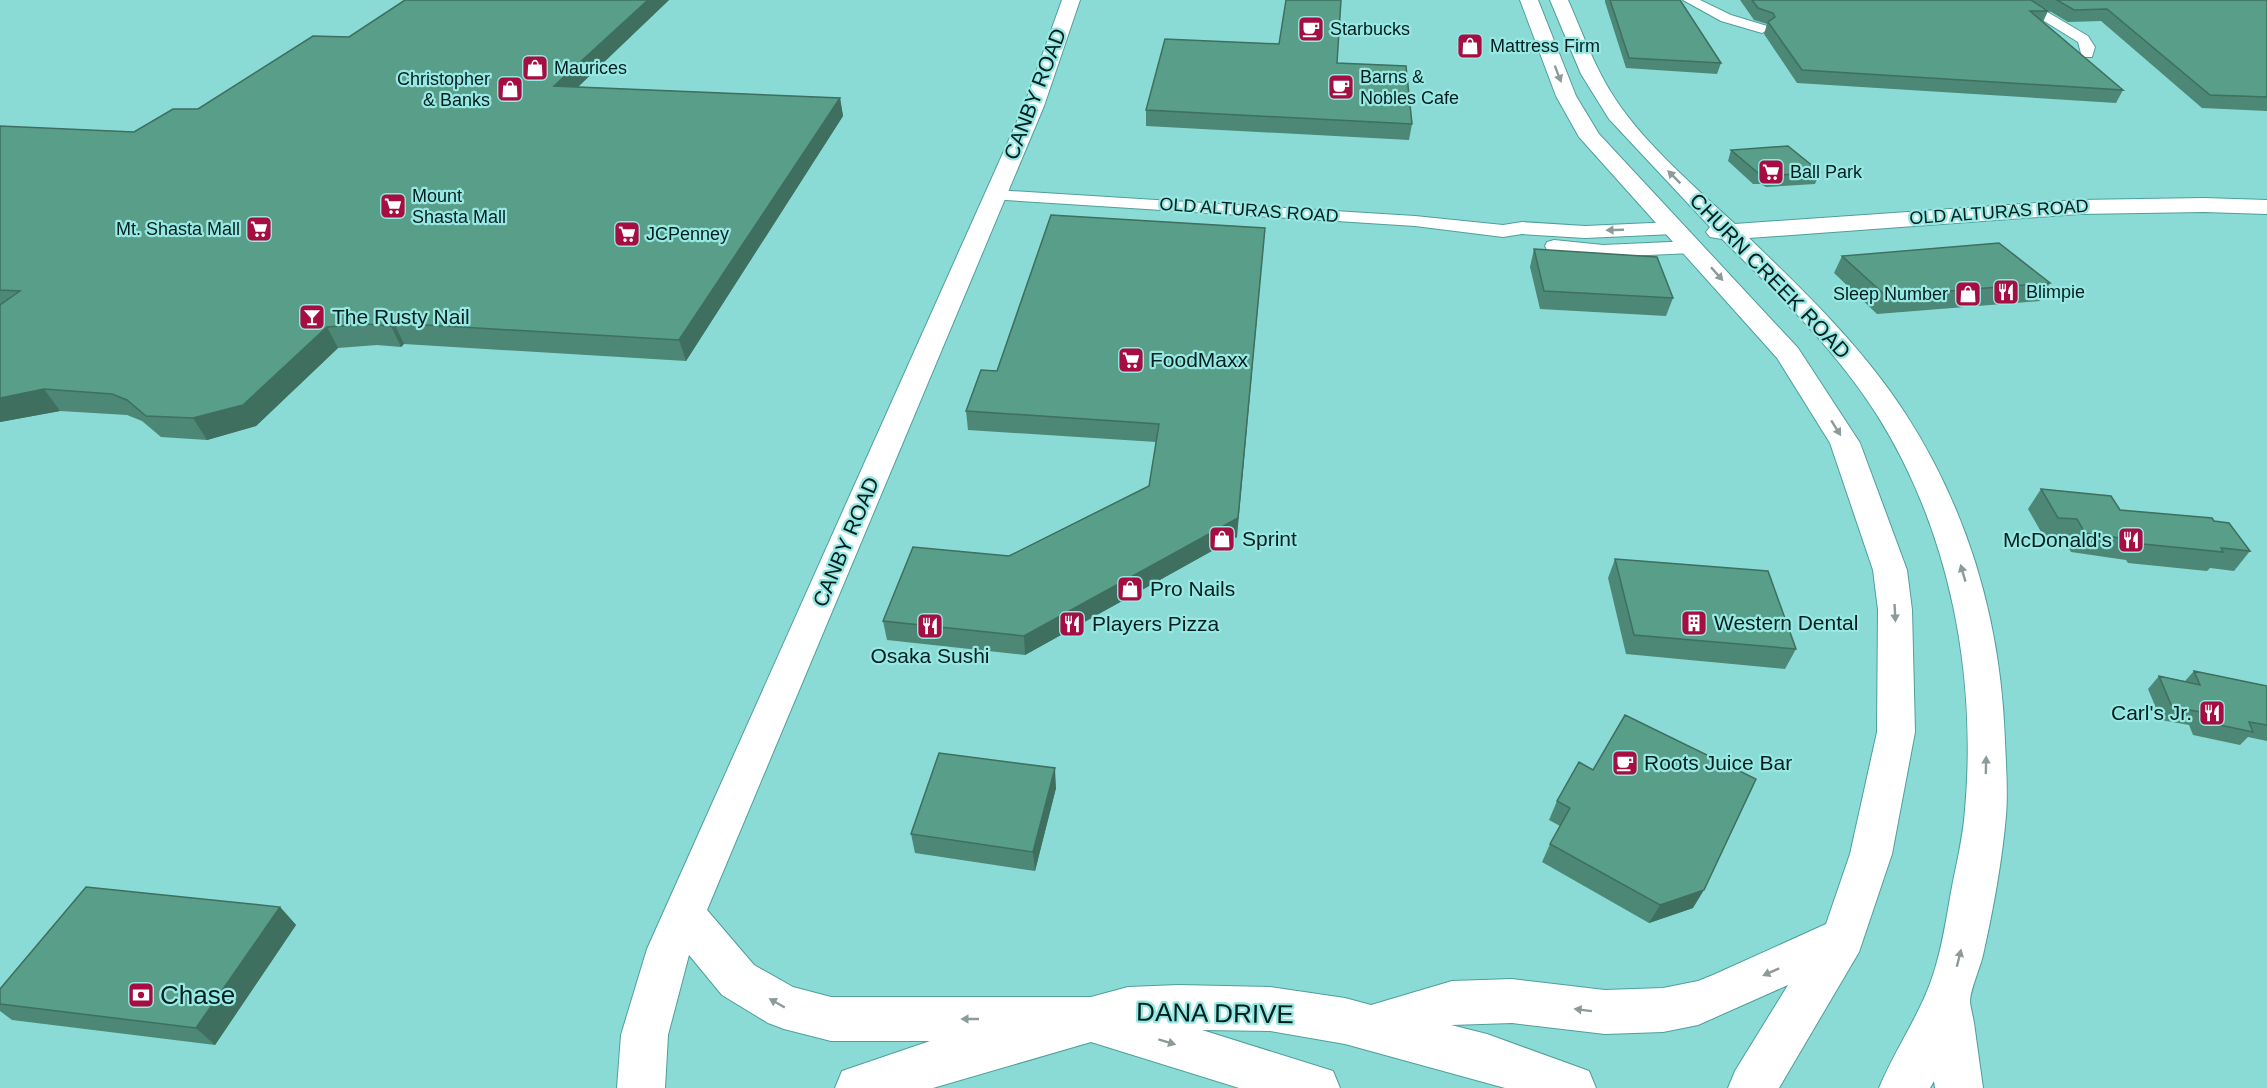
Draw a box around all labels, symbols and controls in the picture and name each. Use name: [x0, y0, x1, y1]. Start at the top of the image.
cafe icon: Starbucks: [1296, 14, 1326, 44]
place label: Starbucks: [1330, 19, 1410, 39]
street label: CANBY ROAD: [999, 25, 1070, 163]
shop icon: Mattress Firm: [1455, 31, 1485, 61]
place label: Mattress Firm: [1490, 36, 1600, 56]
shop icon: Maurices: [520, 53, 550, 83]
place label: Maurices: [554, 58, 627, 78]
one-way arrow: [1553, 65, 1563, 83]
place label: Barns & Nobles Cafe: [1360, 67, 1459, 108]
place label: Christopher & Banks: [397, 69, 490, 110]
cafe icon: Barns & Nobles Cafe: [1326, 72, 1356, 102]
shop icon: Christopher & Banks: [495, 74, 525, 104]
supermarket icon: Ball Park: [1756, 157, 1786, 187]
place label: Ball Park: [1790, 162, 1863, 182]
one-way arrow: [1668, 170, 1682, 184]
place label: Mount Shasta Mall: [412, 186, 506, 227]
street label: CHURN CREEK ROAD: [1685, 188, 1855, 363]
supermarket icon: Mount Shasta Mall: [378, 191, 408, 221]
street label: OLD ALTURAS ROAD: [1159, 194, 1339, 226]
street label: OLD ALTURAS ROAD: [1909, 196, 2089, 228]
supermarket icon: Mt. Shasta Mall: [244, 214, 274, 244]
place label: Mt. Shasta Mall: [116, 219, 240, 239]
supermarket icon: JCPenney: [612, 219, 642, 249]
place label: JCPenney: [646, 224, 729, 244]
one-way arrow: [1606, 226, 1625, 235]
one-way arrow: [1710, 266, 1723, 281]
restaurant icon: Blimpie: [1991, 277, 2021, 307]
shop icon: Sleep Number: [1953, 279, 1983, 309]
place label: Blimpie: [2026, 282, 2085, 302]
place label: Sleep Number: [1833, 284, 1948, 304]
bar icon: The Rusty Nail: [297, 302, 327, 332]
place label: The Rusty Nail: [332, 305, 470, 328]
supermarket icon: FoodMaxx: [1116, 345, 1146, 375]
place label: FoodMaxx: [1150, 348, 1249, 371]
one-way arrow: [1830, 420, 1841, 437]
street label: CANBY ROAD: [808, 474, 883, 610]
shop icon: Sprint: [1207, 524, 1237, 554]
restaurant icon: McDonald's: [2116, 525, 2146, 555]
place label: Sprint: [1242, 527, 1297, 550]
place label: McDonald's: [2003, 528, 2112, 551]
one-way arrow: [1957, 564, 1967, 582]
shop icon: Pro Nails: [1115, 574, 1145, 604]
place label: Pro Nails: [1150, 577, 1235, 600]
one-way arrow: [1890, 603, 1899, 622]
building icon: Western Dental: [1679, 608, 1709, 638]
restaurant icon: Players Pizza: [1057, 609, 1087, 639]
restaurant icon: Osaka Sushi: [915, 611, 945, 641]
place label: Western Dental: [1714, 611, 1858, 634]
place label: Players Pizza: [1092, 612, 1220, 635]
place label: Osaka Sushi: [870, 644, 990, 667]
restaurant icon: Carl's Jr.: [2197, 698, 2227, 728]
place label: Carl's Jr.: [2111, 701, 2192, 724]
cafe icon: Roots Juice Bar: [1610, 748, 1640, 778]
place label: Roots Juice Bar: [1644, 751, 1792, 774]
one-way arrow: [1981, 756, 1991, 775]
one-way arrow: [1955, 949, 1965, 967]
one-way arrow: [1763, 968, 1780, 977]
bank icon: Chase: [126, 980, 156, 1010]
place label: Chase: [160, 980, 235, 1010]
street label: DANA DRIVE: [1136, 997, 1294, 1029]
one-way arrow: [768, 998, 785, 1008]
one-way arrow: [1574, 1005, 1593, 1014]
one-way arrow: [960, 1014, 979, 1024]
one-way arrow: [1158, 1038, 1176, 1047]

